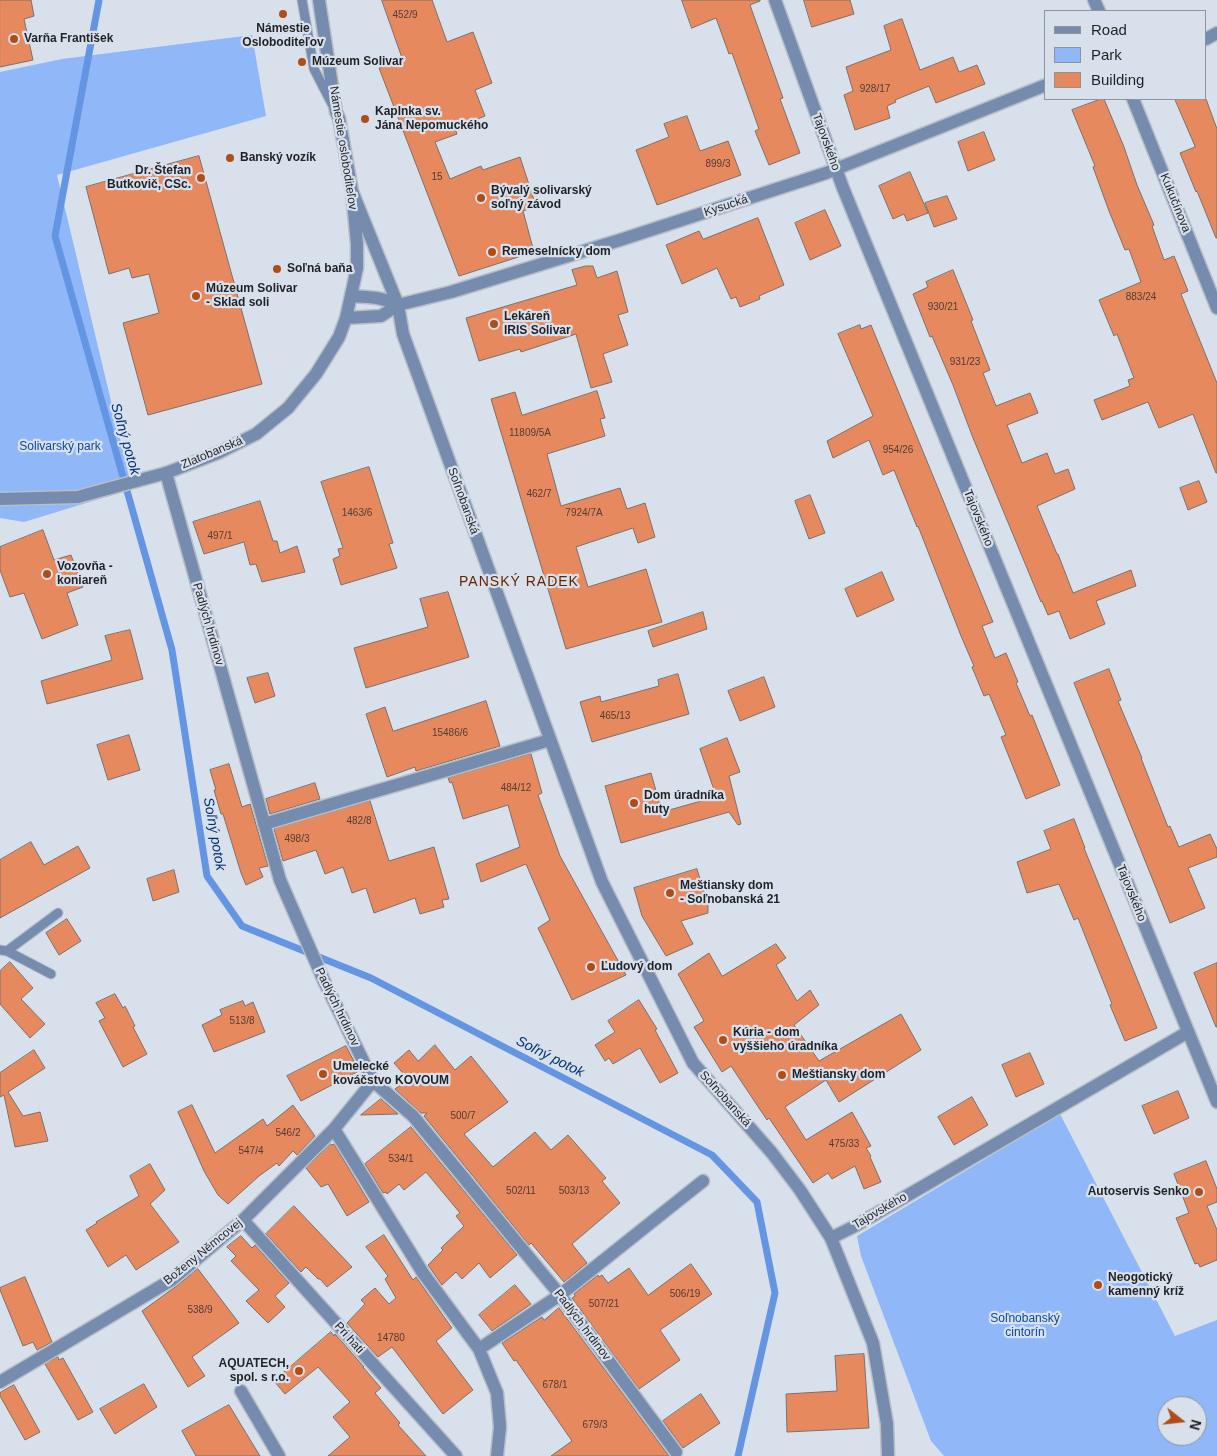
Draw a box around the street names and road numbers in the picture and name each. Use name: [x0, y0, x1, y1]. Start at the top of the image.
street label: Námestie osloboditeľov: [326, 85, 360, 211]
street label: Tajovského: [809, 111, 843, 173]
street label: Kukučínova: [1157, 171, 1193, 235]
street label: Kysucká: [702, 192, 750, 220]
street label: Zlatobanská: [179, 434, 245, 472]
street label: Soľnobanská: [444, 466, 482, 536]
street label: Tajovského: [960, 487, 996, 549]
street label: Padlých hrdinov: [189, 581, 227, 667]
street label: Tajovského: [1113, 862, 1149, 924]
street label: Padlých hrdinov: [312, 965, 362, 1049]
street label: Soľnobanská: [696, 1068, 754, 1130]
street label: Tajovského: [850, 1190, 910, 1232]
street label: Boženy Němcovej: [161, 1216, 245, 1288]
street label: Padlých hrdinov: [551, 1287, 613, 1363]
street label: Pri hati: [331, 1319, 367, 1357]

